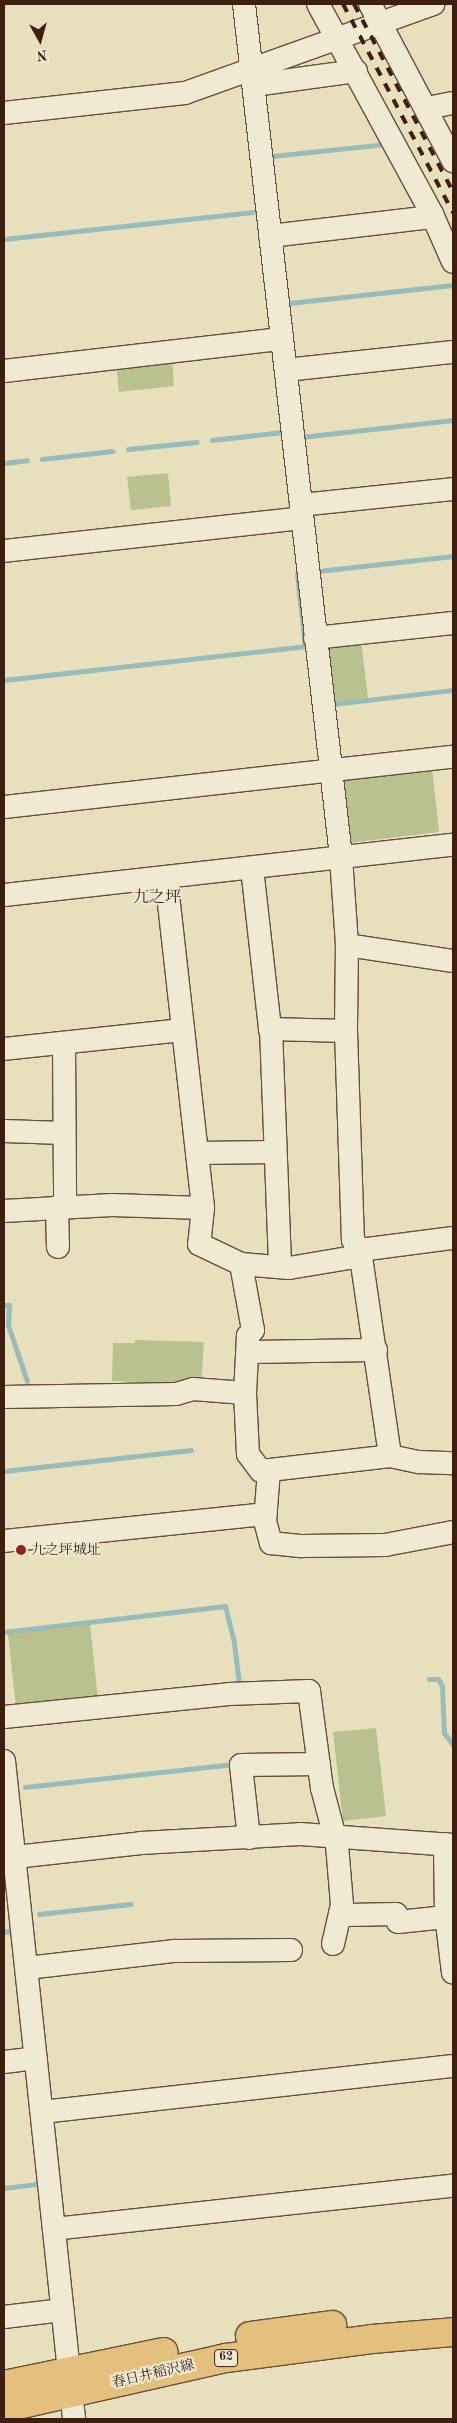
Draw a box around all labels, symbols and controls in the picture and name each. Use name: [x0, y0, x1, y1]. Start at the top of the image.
north arrow: [15, 15, 65, 65]
text: N: [36, 47, 48, 62]
district label: 九之坪: [133, 888, 181, 908]
place label: 九之坪城址: [31, 1542, 101, 1558]
marker: 九之坪城址: [15, 1544, 27, 1556]
road number: 62: [214, 2348, 238, 2368]
street label: 春日井稲沢線: [110, 2356, 196, 2392]

